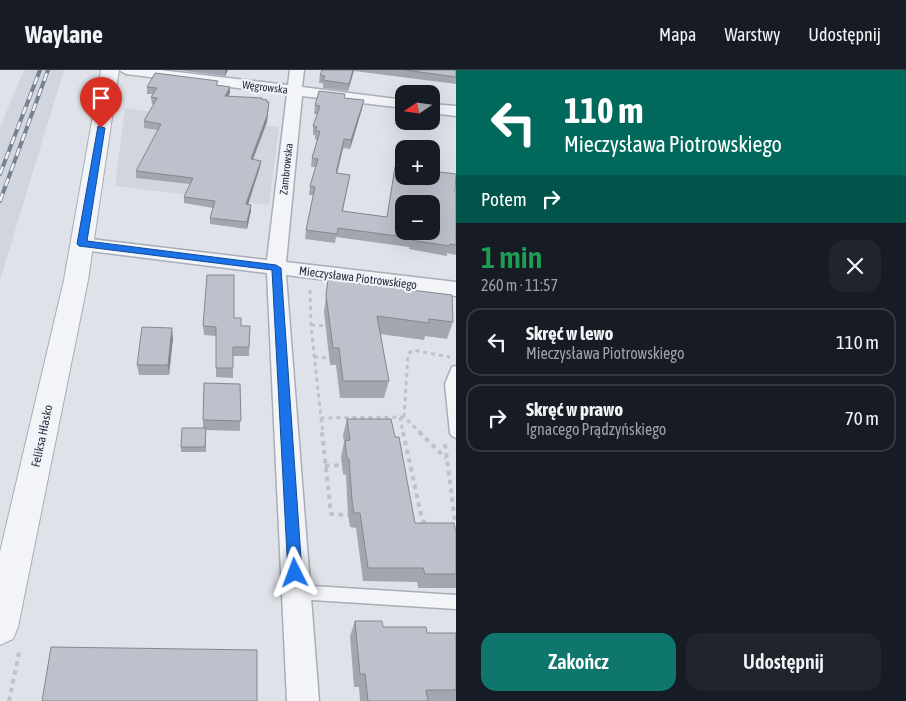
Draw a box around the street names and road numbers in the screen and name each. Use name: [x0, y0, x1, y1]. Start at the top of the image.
street label: Węgrowska: [241, 78, 289, 96]
street label: Zambrowska: [277, 143, 295, 195]
street label: Mieczysława Piotrowskiego: [298, 264, 418, 292]
street label: Feliksa Hłasko: [29, 403, 56, 468]

